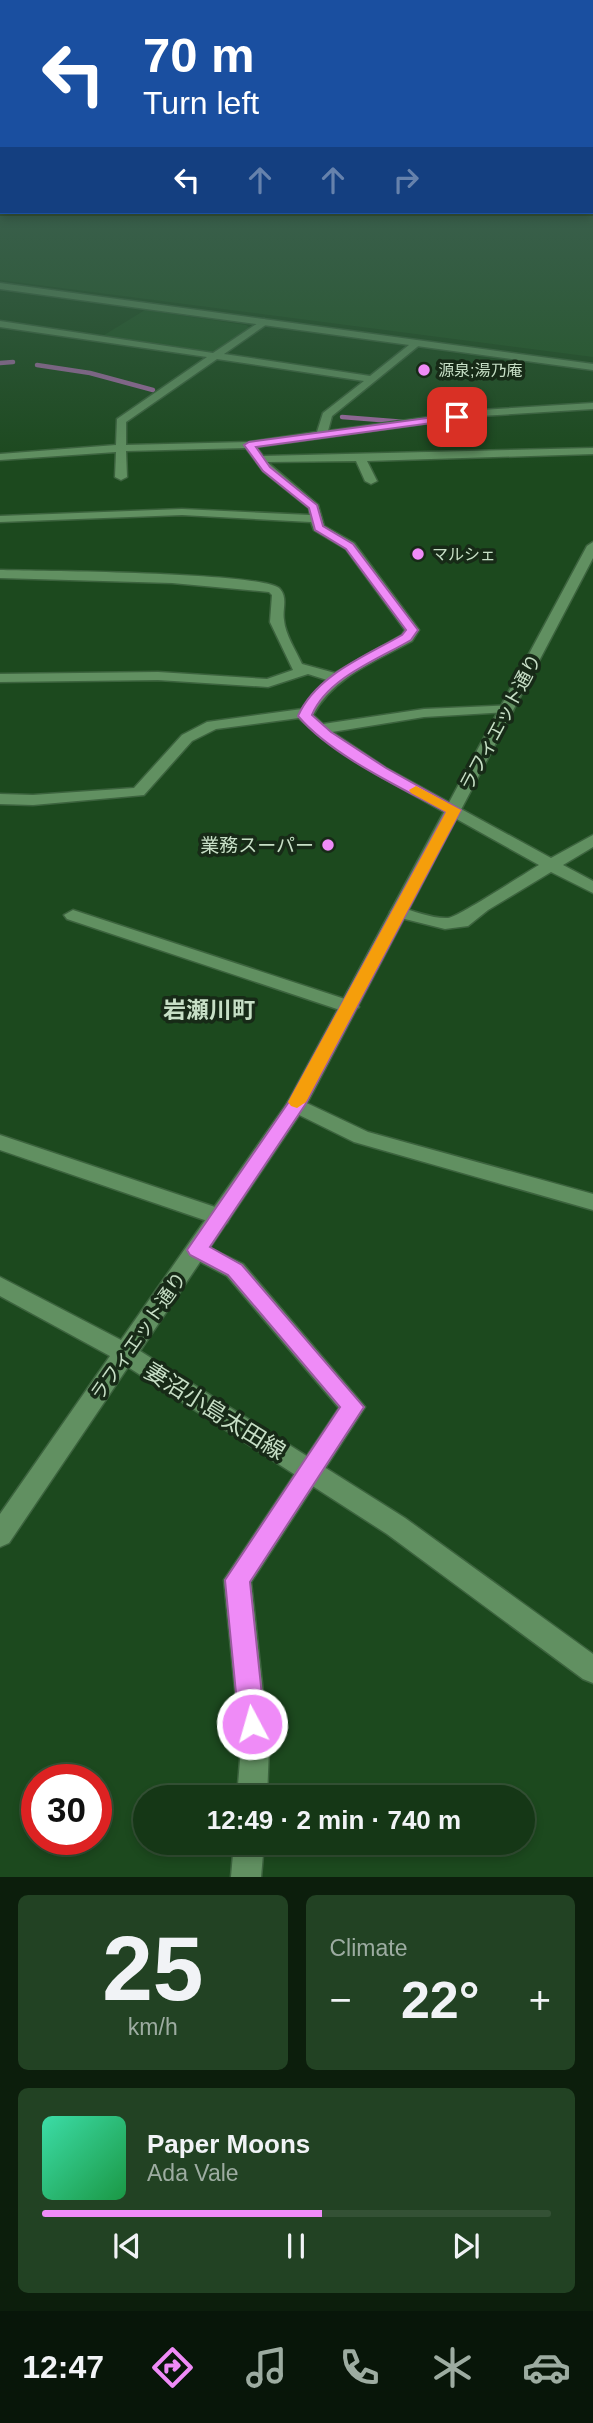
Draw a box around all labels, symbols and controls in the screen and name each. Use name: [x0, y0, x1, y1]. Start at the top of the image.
icon: left: [28, 28, 119, 119]
text: 70 m: [143, 28, 255, 82]
text: Turn left: [143, 85, 259, 121]
icon: left: [168, 161, 206, 199]
icon: ahead: [241, 161, 279, 199]
icon: ahead: [314, 161, 352, 199]
icon: right: [387, 161, 425, 199]
marker: 源泉;湯乃庵: [416, 362, 432, 378]
place label: 源泉;湯乃庵: [438, 362, 522, 379]
pin: [427, 387, 487, 447]
icon: arrive: [438, 398, 476, 436]
marker: マルシェ: [410, 546, 426, 562]
place label: マルシェ: [432, 546, 496, 563]
street label: ラフィエット通り: [456, 650, 545, 794]
place label: 業務スーパー: [200, 835, 314, 856]
marker: 業務スーパー: [320, 837, 336, 853]
district label: 岩瀬川町: [163, 997, 255, 1023]
street label: ラフィエット通り: [86, 1268, 190, 1404]
street label: 妻沼小島太田線: [140, 1357, 290, 1465]
position arrow: [215, 1687, 289, 1761]
speed limit sign: 30: [21, 1764, 112, 1855]
text: 12:49 · 2 min · 740 m: [207, 1805, 461, 1835]
text: 25: [102, 1918, 203, 2019]
text: Climate: [330, 1935, 407, 1961]
text: 22°: [401, 1971, 480, 2029]
text: −: [330, 1979, 352, 2021]
text: +: [529, 1979, 551, 2021]
text: km/h: [128, 2014, 178, 2040]
text: Paper Moons: [147, 2129, 310, 2159]
text: Ada Vale: [147, 2160, 239, 2186]
icon: previous: [108, 2227, 146, 2265]
icon: pause: [277, 2227, 315, 2265]
icon: next: [447, 2227, 485, 2265]
icon: directions: [148, 2343, 197, 2392]
icon: music: [242, 2343, 291, 2392]
icon: phone: [335, 2343, 384, 2392]
icon: climate: [428, 2343, 477, 2392]
icon: car: [522, 2343, 571, 2392]
text: 12:47: [22, 2349, 104, 2385]

